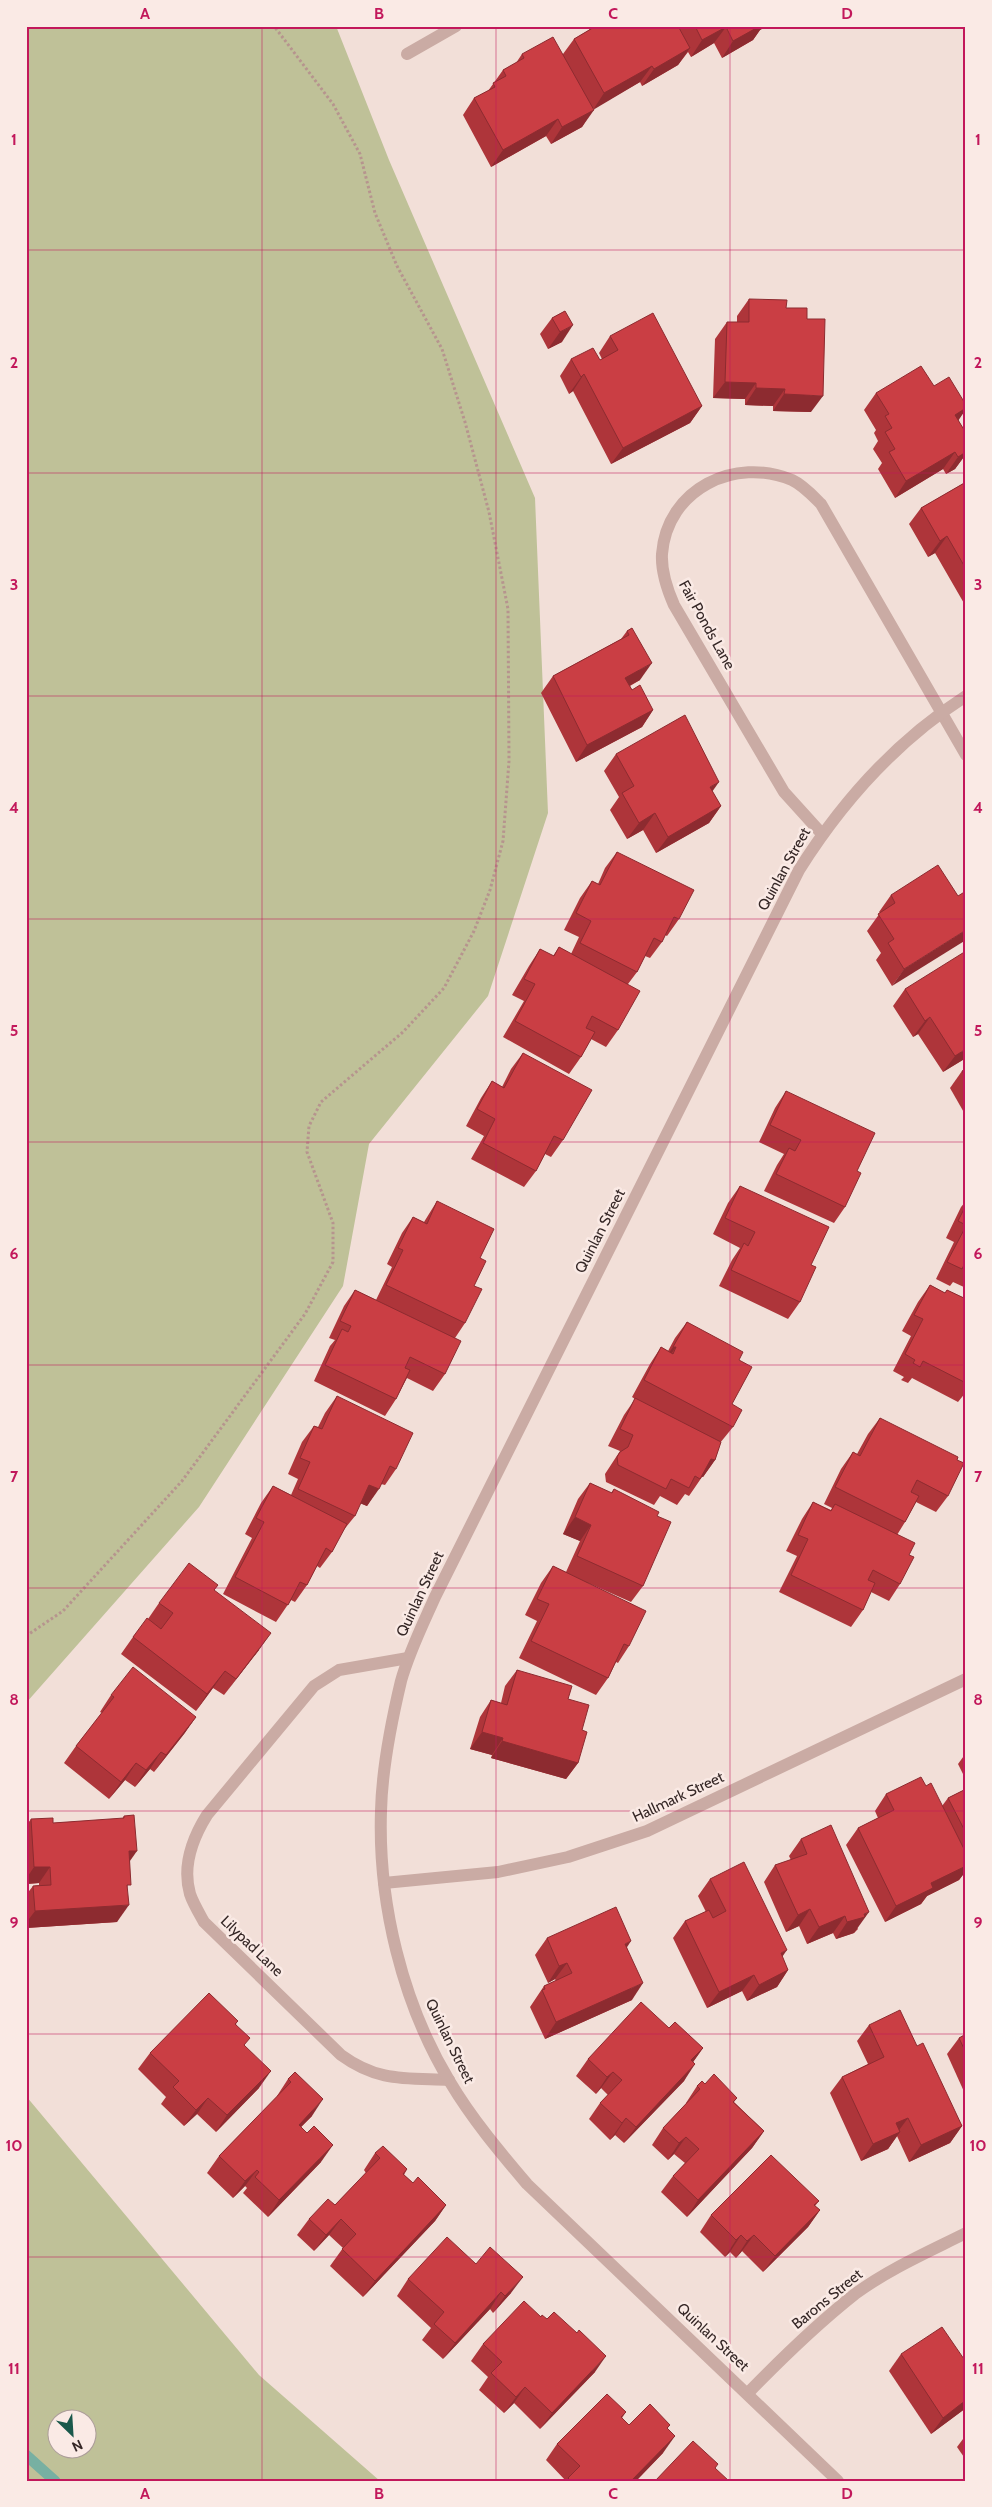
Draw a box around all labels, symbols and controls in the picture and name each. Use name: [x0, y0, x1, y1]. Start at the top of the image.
text: A: [140, 4, 150, 23]
text: B: [374, 4, 384, 23]
text: C: [608, 4, 618, 23]
text: D: [841, 4, 853, 23]
text: 1: [11, 130, 17, 149]
text: 1: [975, 130, 981, 149]
text: 2: [10, 353, 18, 372]
text: 2: [974, 353, 982, 372]
text: 3: [10, 575, 18, 594]
text: 3: [974, 575, 982, 594]
street label: Fair Ponds Lane: [675, 577, 739, 673]
text: 4: [9, 798, 19, 817]
text: 4: [973, 798, 983, 817]
street label: Quinlan Street: [754, 824, 814, 914]
text: 5: [10, 1021, 18, 1040]
text: 5: [974, 1021, 982, 1040]
street label: Quinlan Street: [571, 1186, 629, 1276]
text: 6: [10, 1244, 19, 1263]
text: 6: [974, 1244, 983, 1263]
text: 7: [10, 1467, 19, 1486]
text: 7: [974, 1467, 983, 1486]
street label: Quinlan Street: [392, 1549, 448, 1639]
text: 8: [9, 1690, 19, 1709]
text: 8: [973, 1690, 983, 1709]
street label: Hallmark Street: [630, 1768, 726, 1826]
street label: Lilypad Lane: [217, 1912, 287, 1980]
text: 9: [10, 1913, 19, 1932]
text: 9: [974, 1913, 983, 1932]
street label: Quinlan Street: [422, 1996, 478, 2086]
text: 10: [5, 2136, 23, 2155]
text: 10: [969, 2136, 987, 2155]
street label: Barons Street: [788, 2265, 866, 2333]
street label: Quinlan Street: [673, 2299, 753, 2375]
text: 11: [8, 2359, 20, 2378]
text: 11: [972, 2359, 984, 2378]
north arrow: [48, 2410, 98, 2460]
text: N: [69, 2436, 86, 2456]
text: A: [140, 2484, 150, 2503]
text: B: [374, 2484, 384, 2503]
text: C: [608, 2484, 618, 2503]
text: D: [841, 2484, 853, 2503]

